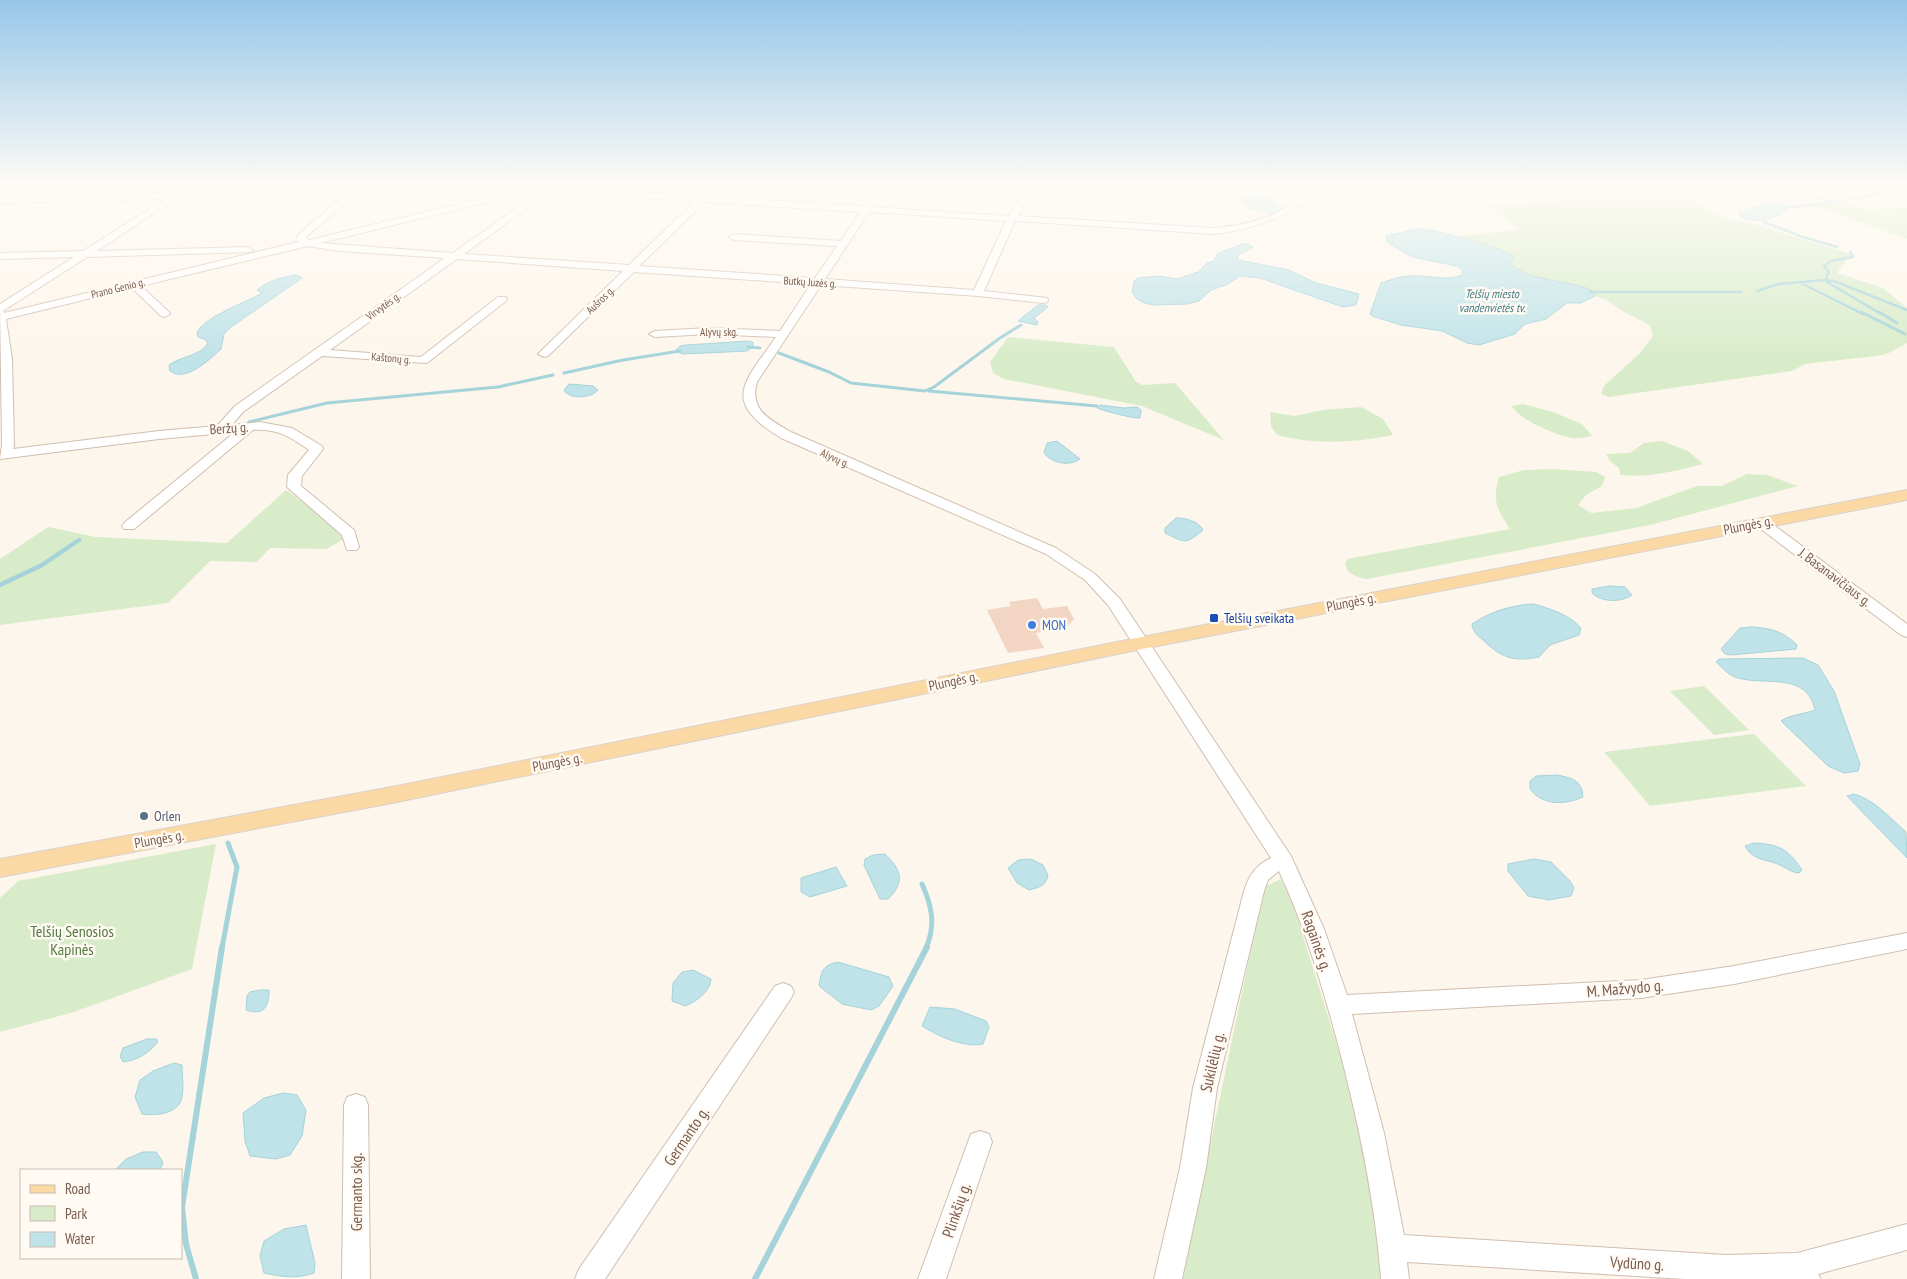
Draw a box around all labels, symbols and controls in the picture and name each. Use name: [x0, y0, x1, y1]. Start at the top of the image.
street label: Butkų Juzės g.: [783, 273, 837, 291]
street label: Prano Genio g.: [90, 275, 146, 301]
street label: Aušros g.: [583, 283, 617, 317]
water label: Telšių miesto vandenvietės tv.: [1459, 286, 1526, 315]
street label: Virvytės g.: [362, 289, 403, 324]
street label: Alyvų skg.: [700, 325, 738, 339]
street label: Kaštonų g.: [371, 349, 411, 367]
street label: Beržų g.: [209, 418, 249, 438]
street label: Alyvų g.: [818, 445, 852, 471]
street label: Plungės g.: [1722, 511, 1774, 539]
street label: J. Basanavičiaus g.: [1794, 543, 1875, 610]
street label: Plungės g.: [1325, 588, 1377, 616]
place label: Telšių sveikata: [1224, 609, 1294, 627]
marker: Telšių sveikata: [1208, 612, 1220, 624]
place label: MON: [1042, 616, 1066, 634]
marker: MON: [1026, 619, 1038, 631]
street label: Plungės g.: [927, 667, 979, 695]
street label: Plungės g.: [531, 748, 583, 776]
place label: Orlen: [154, 807, 181, 825]
marker: Orlen: [138, 810, 150, 822]
street label: Plungės g.: [133, 826, 185, 852]
street label: Ragainės g.: [1297, 908, 1337, 974]
park label: Telšių Senosios Kapinės: [30, 921, 114, 959]
street label: M. Mažvydo g.: [1586, 975, 1664, 1001]
street label: Sukilėlių g.: [1195, 1030, 1229, 1094]
street label: Germanto g.: [659, 1102, 713, 1169]
street label: Germanto skg.: [346, 1153, 366, 1231]
legend: [20, 1169, 182, 1259]
text: Road: [65, 1179, 91, 1198]
street label: Plinkšių g.: [937, 1180, 975, 1240]
text: Park: [65, 1204, 87, 1223]
text: Water: [65, 1229, 96, 1248]
street label: Vydūno g.: [1608, 1252, 1665, 1274]

